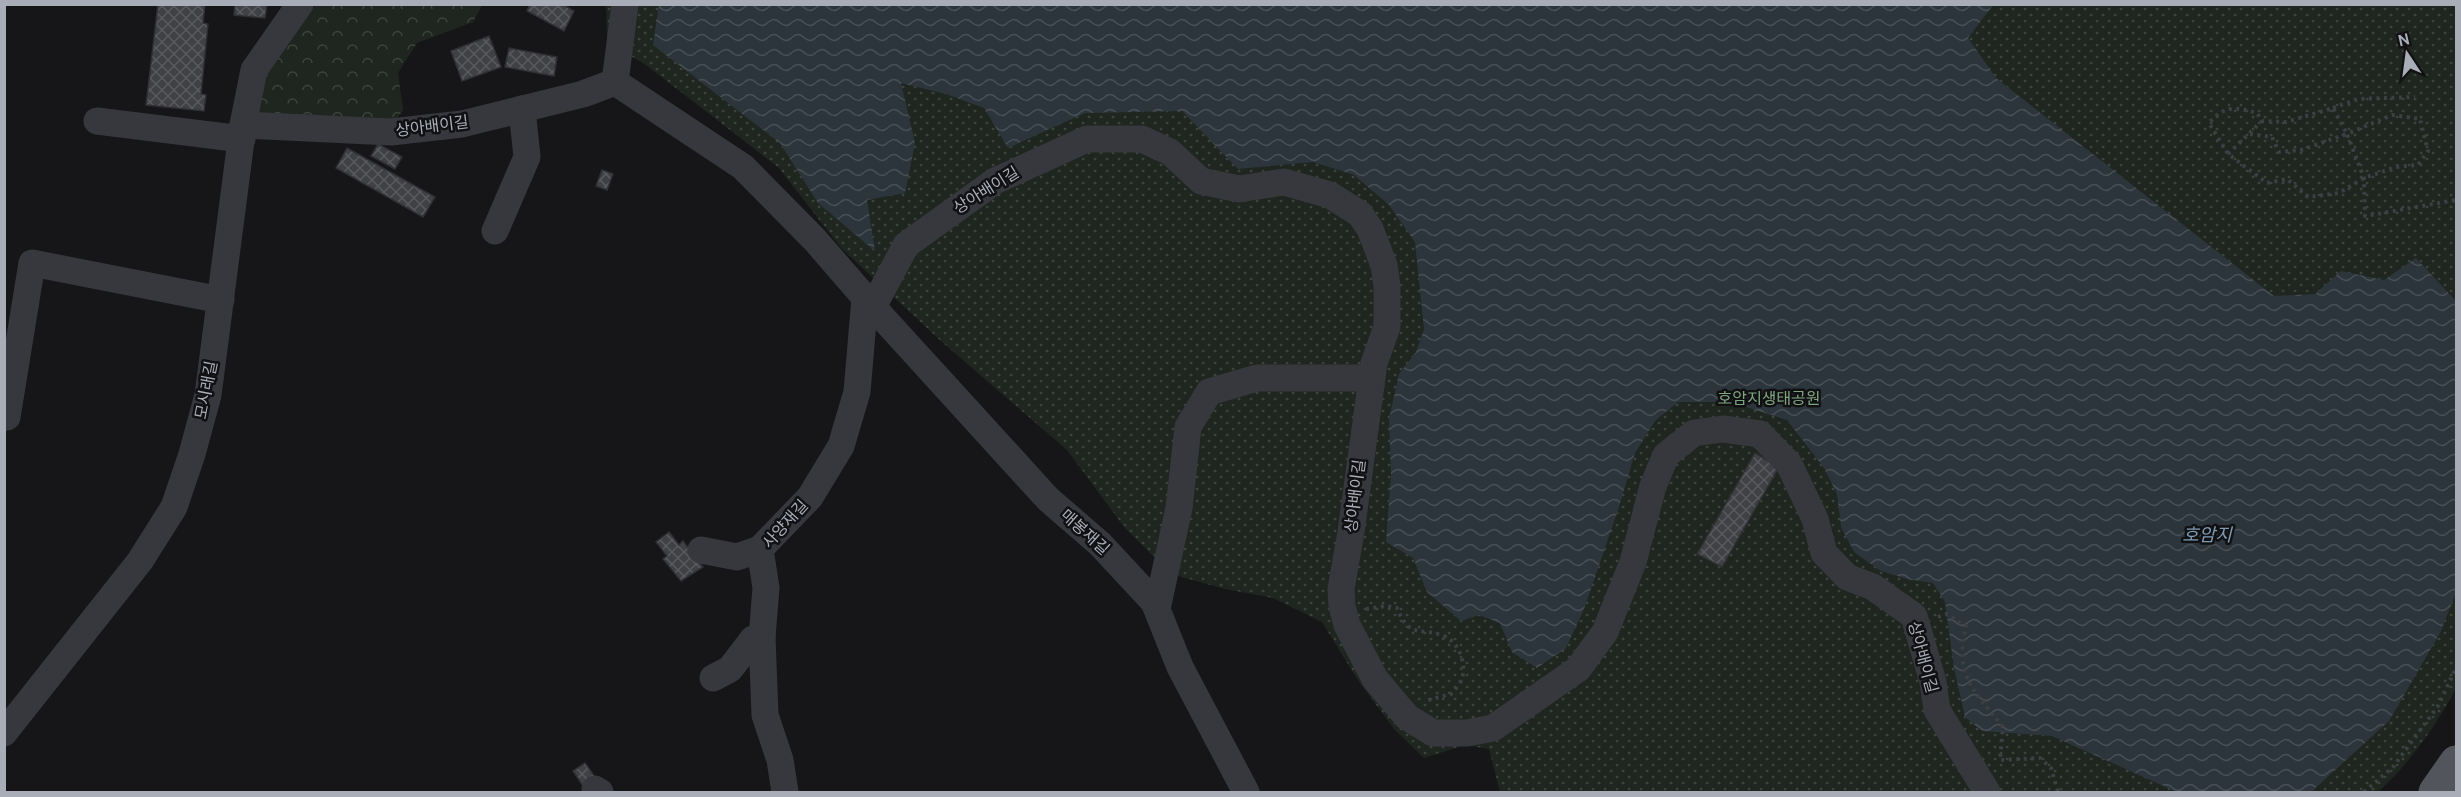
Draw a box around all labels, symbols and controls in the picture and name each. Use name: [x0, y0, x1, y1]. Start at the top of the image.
north arrow: [2377, 24, 2437, 84]
text: N: [2396, 29, 2411, 50]
street label: 상아배이길: [394, 112, 470, 140]
street label: 상아배이길: [950, 162, 1022, 218]
street label: 모시래길: [191, 359, 221, 421]
park label: 호암지생태공원: [1717, 389, 1821, 408]
street label: 상아배이길: [1341, 458, 1369, 534]
street label: 사양재길: [758, 496, 812, 552]
street label: 매봉재길: [1057, 505, 1113, 559]
water label: 호암지: [2182, 524, 2233, 546]
street label: 상아배이길: [1904, 619, 1942, 695]

